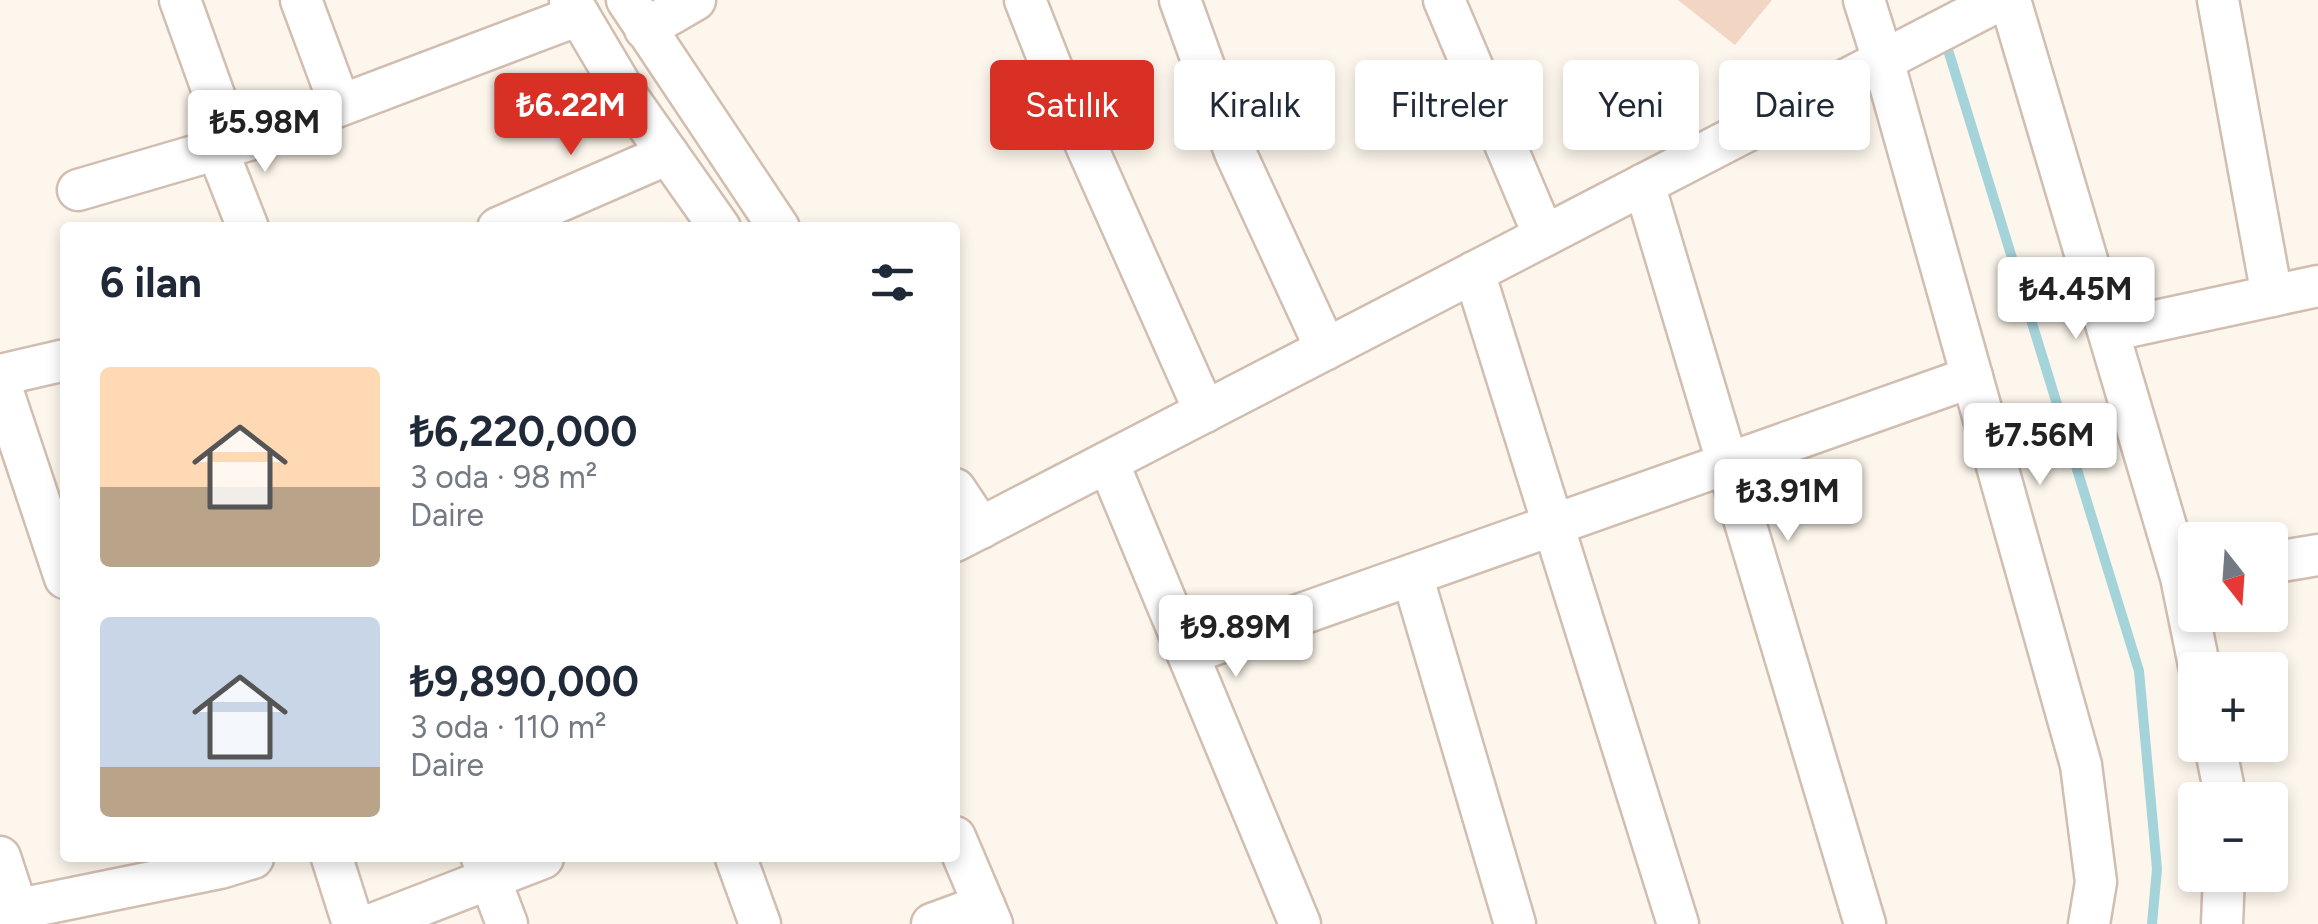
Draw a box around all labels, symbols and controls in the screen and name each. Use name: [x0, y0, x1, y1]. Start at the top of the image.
chip: Satılık: [990, 60, 1154, 150]
chip: Kiralık: [1174, 60, 1335, 150]
chip: Filtreler: [1355, 60, 1543, 150]
chip: Yeni: [1563, 60, 1699, 150]
chip: Daire: [1719, 60, 1870, 150]
pin: ₺6.22M: [490, 73, 652, 158]
text: ₺6.22M: [516, 86, 626, 124]
pin: ₺5.98M: [184, 90, 346, 175]
text: ₺5.98M: [210, 103, 320, 141]
icon: filters: [865, 255, 920, 310]
text: 6 ilan: [100, 257, 202, 308]
pin: ₺4.45M: [1995, 257, 2157, 342]
text: ₺4.45M: [2020, 270, 2132, 308]
pin: ₺7.56M: [1959, 403, 2121, 488]
text: ₺6,220,000: [410, 406, 637, 457]
icon: home: [180, 407, 300, 527]
text: ₺7.56M: [1986, 416, 2094, 454]
text: 3 oda · 98 m²: [410, 458, 597, 496]
pin: ₺3.91M: [1707, 459, 1869, 544]
text: ₺3.91M: [1736, 472, 1840, 510]
text: Daire: [410, 496, 484, 534]
north arrow: [2178, 522, 2288, 632]
map controls: [2178, 522, 2288, 892]
pin: ₺9.89M: [1155, 595, 1317, 680]
text: ₺9.89M: [1181, 608, 1291, 646]
button: +: [2178, 652, 2288, 762]
text: ₺9,890,000: [410, 656, 639, 707]
icon: home: [180, 657, 300, 777]
text: 3 oda · 110 m²: [410, 708, 607, 746]
text: Daire: [410, 746, 484, 784]
button: −: [2178, 782, 2288, 892]

